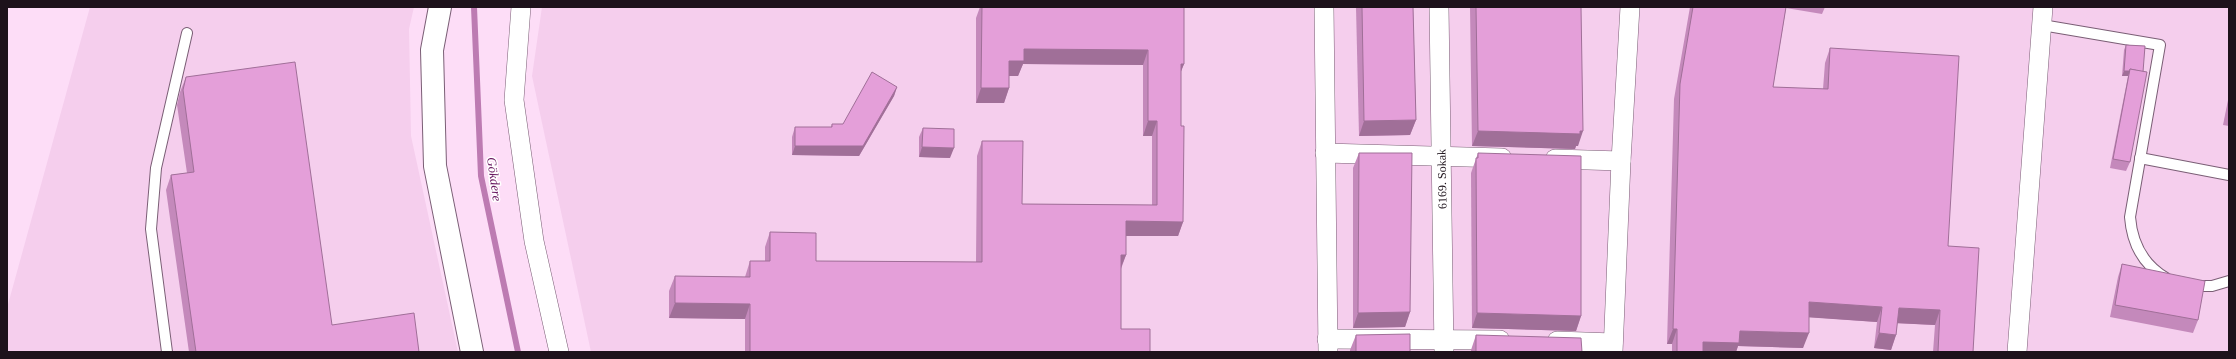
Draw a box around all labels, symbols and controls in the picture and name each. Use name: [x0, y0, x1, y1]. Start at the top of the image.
street label: 6169. Sokak: [1434, 149, 1450, 209]
water label: Gökdere: [484, 156, 505, 202]

